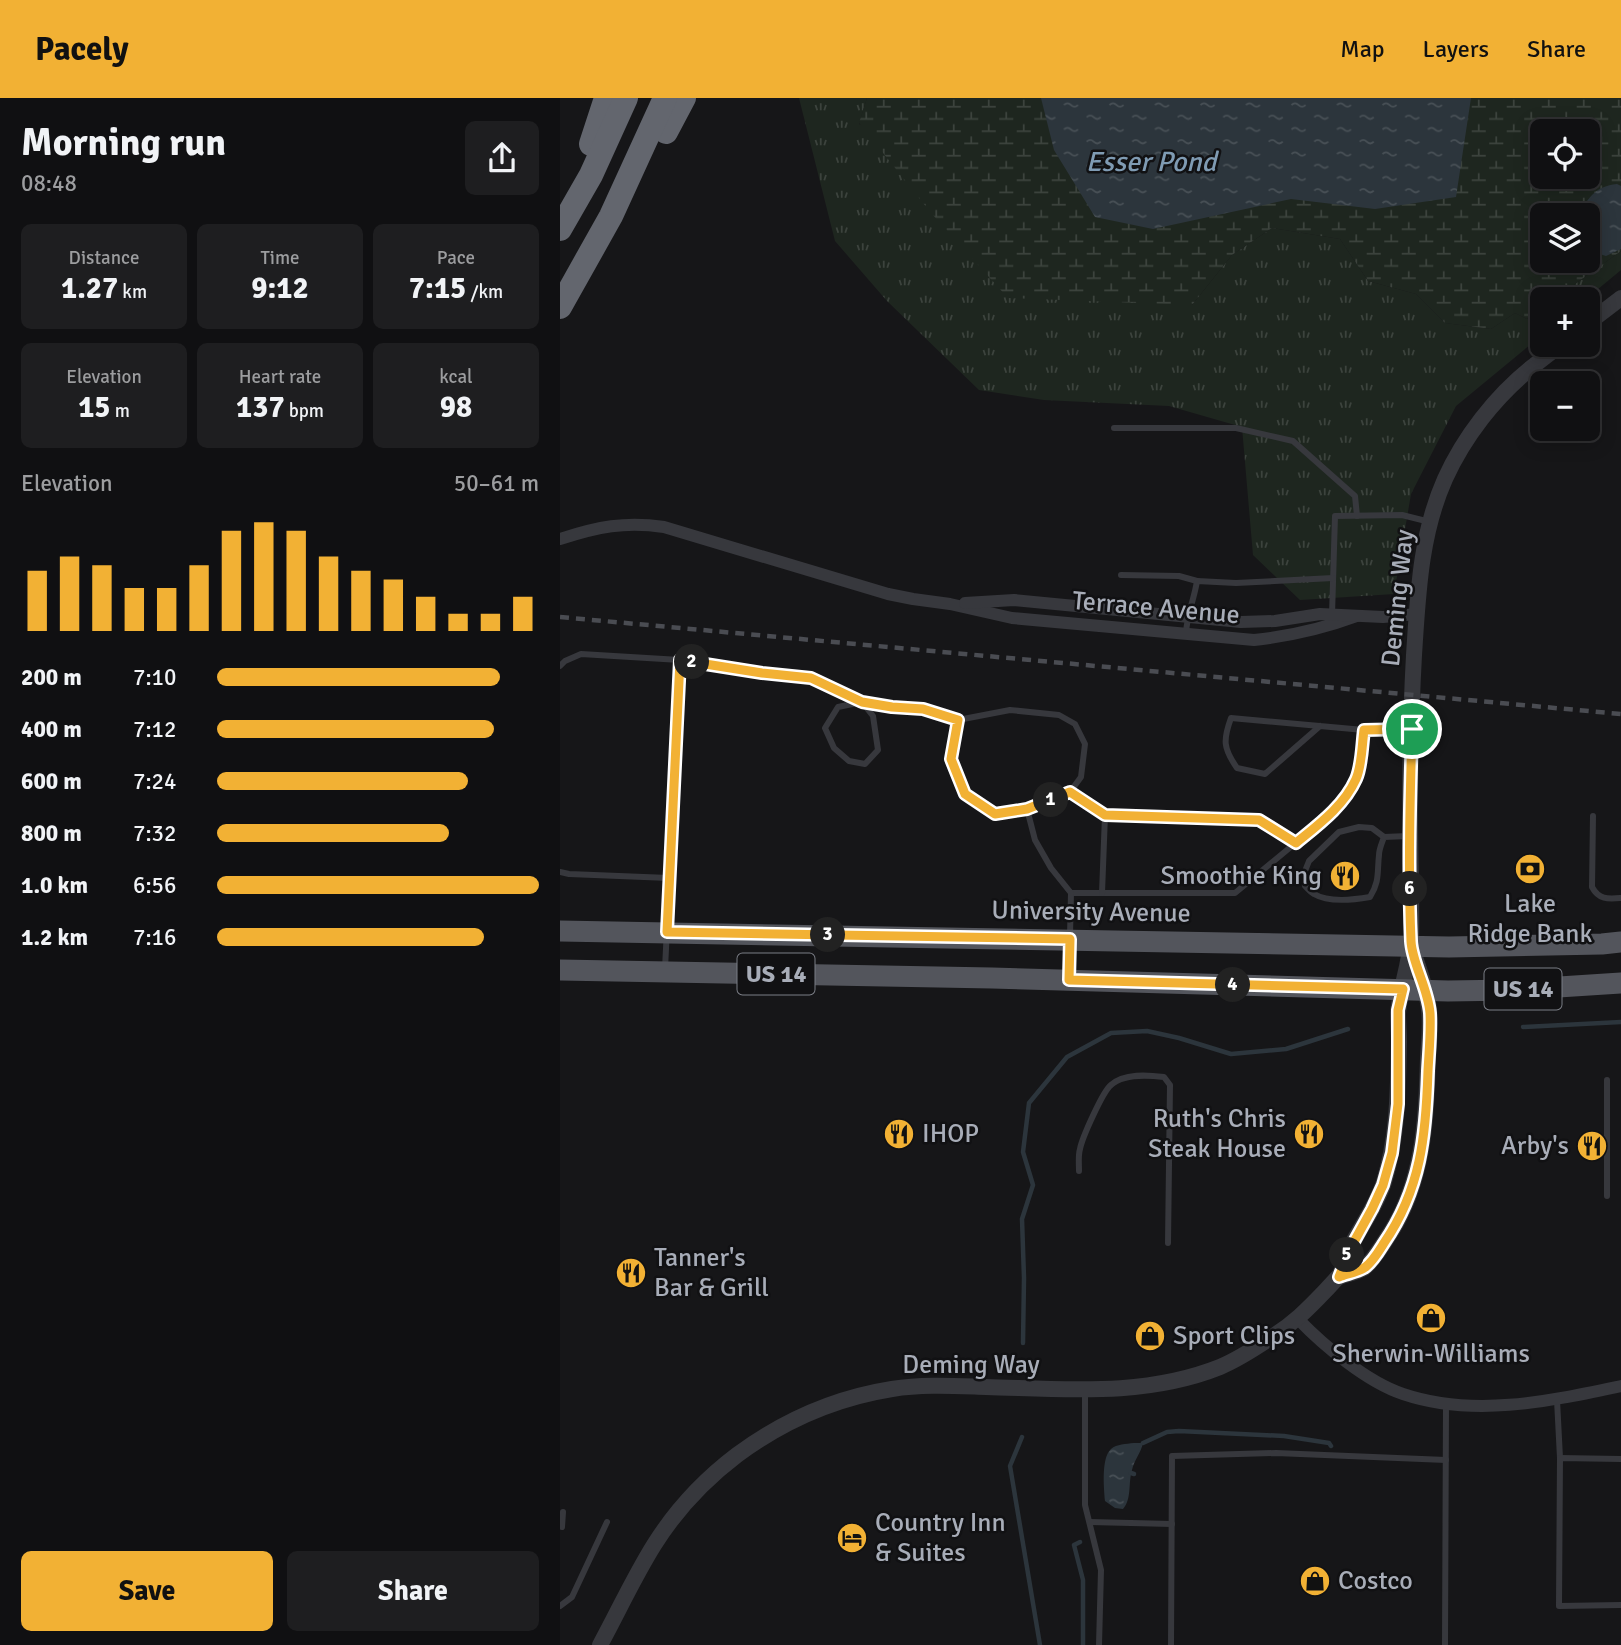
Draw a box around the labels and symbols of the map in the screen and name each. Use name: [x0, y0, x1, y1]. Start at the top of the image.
water label: Esser Pond: [1086, 145, 1219, 179]
street label: Deming Way: [1375, 528, 1421, 668]
street label: Terrace Avenue: [1071, 585, 1241, 631]
pin: 2: [674, 644, 710, 680]
pin: [1382, 699, 1442, 759]
pin: 1: [1034, 782, 1068, 818]
bank icon: Lake Ridge Bank: [1513, 852, 1547, 886]
restaurant icon: Smoothie King: [1328, 859, 1362, 893]
place label: Smoothie King: [1161, 860, 1322, 892]
pin: 6: [1392, 872, 1428, 906]
place label: Lake Ridge Bank: [1467, 888, 1593, 950]
street label: University Avenue: [991, 894, 1191, 930]
pin: 3: [810, 918, 846, 952]
road number: US 14: [738, 954, 815, 994]
pin: 4: [1216, 968, 1250, 1002]
road number: US 14: [1485, 968, 1562, 1010]
place label: Ruth's Chris Steak House: [1148, 1103, 1286, 1165]
restaurant icon: IHOP: [882, 1117, 916, 1151]
restaurant icon: Ruth's Chris Steak House: [1292, 1117, 1326, 1151]
place label: IHOP: [922, 1118, 979, 1150]
restaurant icon: Arby's: [1575, 1129, 1609, 1163]
place label: Arby's: [1501, 1130, 1569, 1162]
pin: 5: [1330, 1238, 1364, 1272]
place label: Tanner's Bar & Grill: [654, 1242, 769, 1304]
restaurant icon: Tanner's Bar & Grill: [614, 1256, 648, 1290]
shop icon: Sherwin-Williams: [1414, 1301, 1448, 1335]
shop icon: Sport Clips: [1133, 1319, 1167, 1353]
place label: Sport Clips: [1173, 1320, 1295, 1352]
place label: Sherwin-Williams: [1332, 1338, 1530, 1370]
street label: Deming Way: [902, 1349, 1040, 1381]
place label: Country Inn & Suites: [875, 1507, 1006, 1569]
hotel icon: Country Inn & Suites: [835, 1521, 869, 1555]
shop icon: Costco: [1298, 1564, 1332, 1598]
place label: Costco: [1338, 1565, 1413, 1597]

